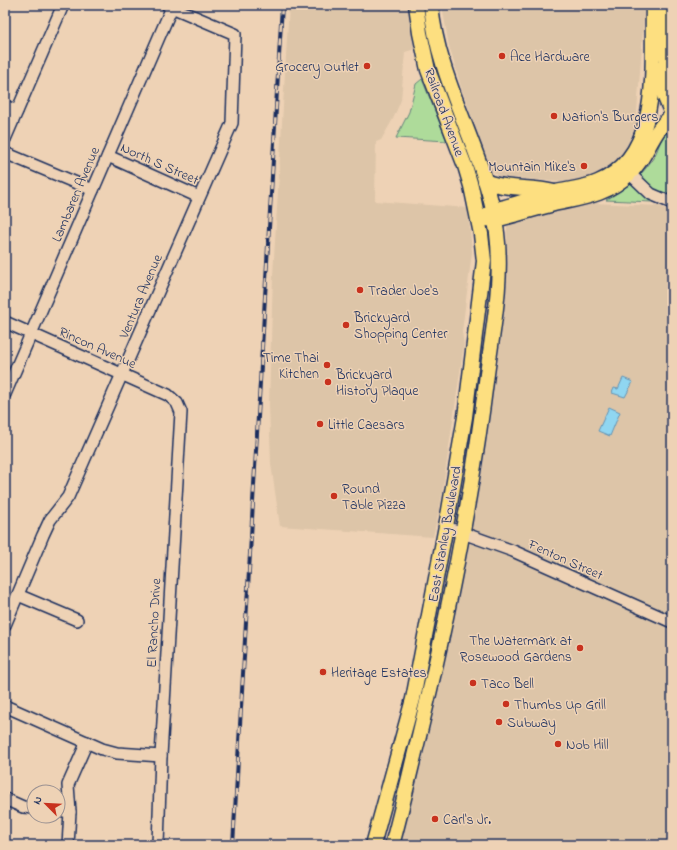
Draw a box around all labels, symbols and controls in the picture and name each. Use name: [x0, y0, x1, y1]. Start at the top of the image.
place label: Ace Hardware: [510, 47, 591, 68]
marker: Ace Hardware: [497, 51, 507, 61]
place label: Grocery Outlet: [275, 57, 359, 79]
marker: Grocery Outlet: [362, 61, 372, 71]
street label: Railroad Avenue: [418, 65, 470, 160]
place label: Nation's Burgers: [562, 107, 658, 129]
marker: Nation's Burgers: [549, 111, 559, 121]
street label: North S Street: [117, 138, 202, 191]
street label: Lambaren Avenue: [47, 143, 106, 245]
place label: Mountain Mike's: [488, 157, 576, 178]
marker: Mountain Mike's: [579, 161, 589, 171]
street label: Ventura Avenue: [114, 251, 169, 343]
place label: Trader Joe's: [368, 281, 439, 302]
marker: Trader Joe's: [355, 285, 365, 295]
place label: Brickyard Shopping Center: [353, 308, 448, 346]
marker: Brickyard Shopping Center: [341, 320, 351, 330]
street label: Rincon Avenue: [55, 322, 140, 375]
place label: Time Thai Kitchen: [263, 348, 319, 385]
marker: Time Thai Kitchen: [322, 360, 332, 370]
place label: Brickyard History Plaque: [335, 365, 419, 403]
marker: Brickyard History Plaque: [323, 377, 333, 387]
place label: Little Caesars: [328, 415, 405, 436]
marker: Little Caesars: [315, 419, 325, 429]
street label: East Stanley Boulevard: [423, 464, 469, 604]
place label: Round Table Pizza: [342, 479, 406, 516]
marker: Round Table Pizza: [329, 491, 339, 501]
street label: Fenton Street: [524, 534, 606, 586]
street label: El Rancho Drive: [142, 577, 167, 668]
place label: The Watermark at Rosewood Gardens: [460, 631, 572, 668]
marker: The Watermark at Rosewood Gardens: [575, 643, 585, 653]
place label: Heritage Estates: [331, 663, 427, 685]
marker: Heritage Estates: [318, 667, 328, 677]
place label: Taco Bell: [481, 674, 534, 695]
marker: Taco Bell: [468, 678, 478, 688]
place label: Thumbs Up Grill: [514, 695, 606, 716]
marker: Thumbs Up Grill: [501, 699, 511, 709]
place label: Subway: [507, 713, 556, 735]
marker: Subway: [494, 717, 504, 727]
place label: Nob Hill: [566, 735, 609, 756]
marker: Nob Hill: [553, 739, 563, 749]
north arrow: [26, 784, 66, 824]
text: N: [29, 794, 47, 807]
place label: Carl's Jr.: [443, 810, 491, 831]
marker: Carl's Jr.: [430, 814, 440, 824]

